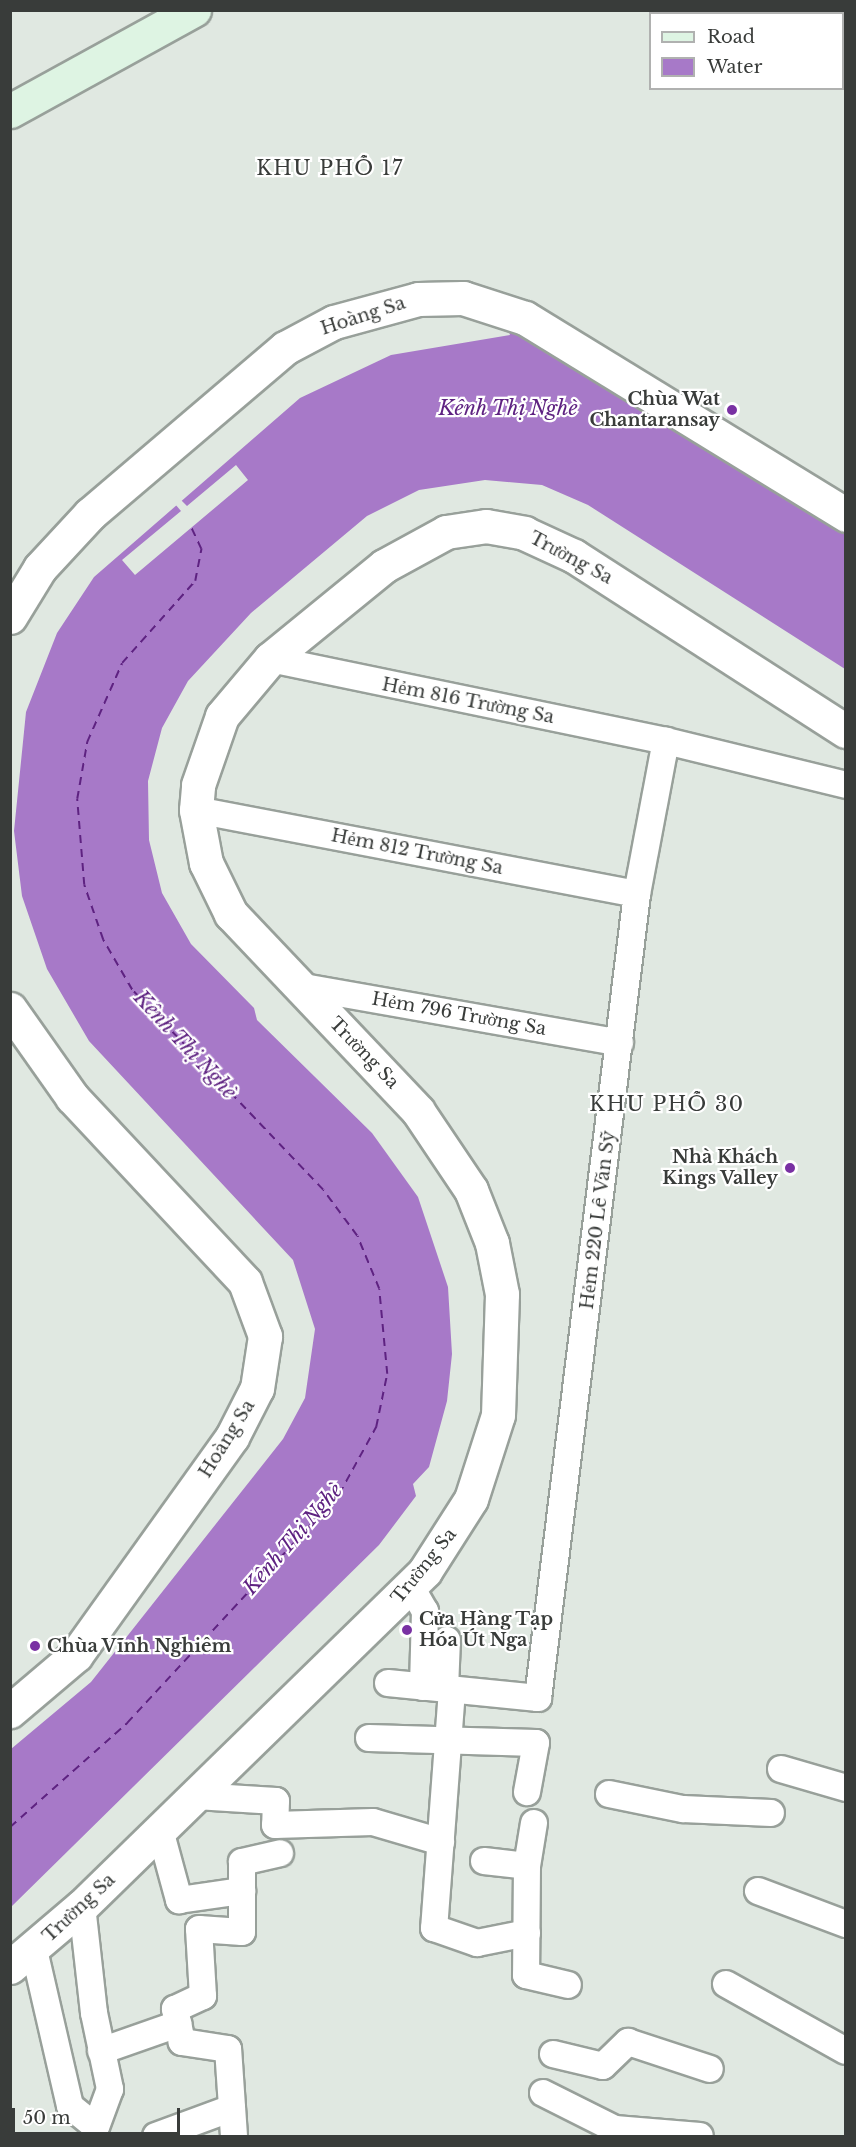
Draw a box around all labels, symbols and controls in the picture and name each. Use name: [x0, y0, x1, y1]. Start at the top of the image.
legend: [649, 12, 844, 90]
text: Road: [707, 26, 755, 48]
text: Water: [707, 56, 762, 78]
district label: KHU PHỐ 17: [256, 156, 404, 180]
street label: Hoàng Sa: [318, 292, 408, 340]
place label: Chùa Wat Chantaransay: [589, 389, 720, 432]
water label: Kênh Thị Nghè: [437, 396, 579, 420]
marker: Chùa Wat Chantaransay: [725, 403, 739, 417]
street label: Trường Sa: [526, 527, 616, 589]
street label: Hẻm 816 Trường Sa: [380, 674, 556, 728]
street label: Hẻm 812 Trường Sa: [329, 825, 505, 879]
water label: Kênh Thị Nghè: [128, 985, 242, 1105]
street label: Hẻm 796 Trường Sa: [370, 988, 548, 1040]
street label: Trường Sa: [325, 1013, 403, 1093]
district label: KHU PHỐ 30: [589, 1092, 745, 1116]
street label: Hẻm 220 Lê Văn Sỹ: [576, 1129, 620, 1311]
place label: Nhà Khách Kings Valley: [662, 1147, 778, 1190]
marker: Nhà Khách Kings Valley: [783, 1161, 797, 1175]
street label: Hoàng Sa: [195, 1396, 259, 1482]
water label: Kênh Thị Nghè: [238, 1478, 348, 1600]
street label: Trường Sa: [387, 1524, 461, 1608]
place label: Cửa Hàng Tạp Hóa Út Nga: [419, 1609, 554, 1652]
marker: Cửa Hàng Tạp Hóa Út Nga: [400, 1623, 414, 1637]
place label: Chùa Vĩnh Nghiêm: [47, 1635, 232, 1657]
marker: Chùa Vĩnh Nghiêm: [28, 1639, 42, 1653]
street label: Trường Sa: [38, 1869, 120, 1947]
scale bar: [15, 2096, 183, 2134]
text: 50 m: [23, 2107, 71, 2129]

